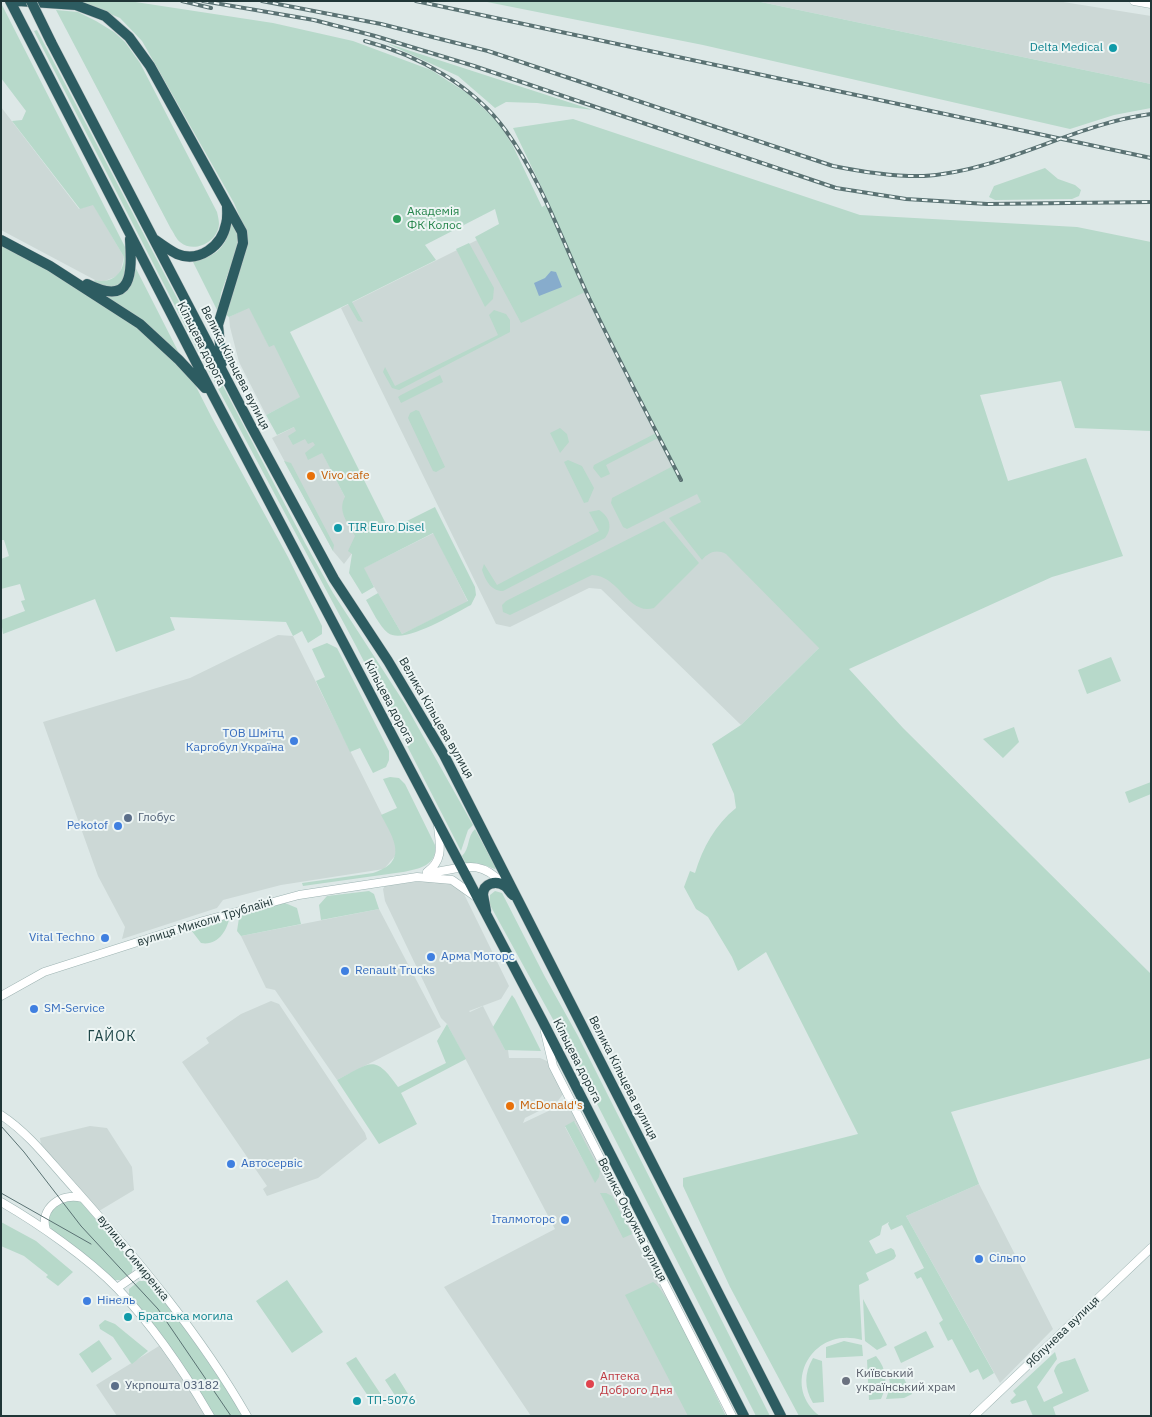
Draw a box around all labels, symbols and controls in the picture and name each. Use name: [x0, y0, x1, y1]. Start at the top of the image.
place label: Delta Medical: [1030, 41, 1103, 55]
marker: Delta Medical: [1107, 42, 1119, 54]
place label: Академія ФК Колос: [407, 205, 462, 233]
marker: Академія ФК Колос: [391, 213, 403, 225]
street label: Кільцева дорога: [174, 300, 228, 388]
street label: Велика Кільцева вулиця: [197, 304, 273, 432]
place label: Vivo cafe: [321, 469, 370, 483]
marker: Vivo cafe: [305, 470, 317, 482]
place label: TIR Euro Disel: [348, 521, 425, 535]
marker: TIR Euro Disel: [332, 522, 344, 534]
street label: Велика Кільцева вулиця: [395, 655, 477, 781]
street label: Кільцева дорога: [361, 658, 417, 746]
place label: ТОВ Шмітц Каргобул Україна: [186, 727, 284, 755]
marker: ТОВ Шмітц Каргобул Україна: [288, 735, 300, 747]
place label: Глобус: [138, 811, 175, 825]
marker: Глобус: [122, 812, 134, 824]
place label: Pekotof: [67, 819, 108, 833]
marker: Pekotof: [112, 820, 124, 832]
street label: вулиця Миколи Трублаїні: [135, 894, 275, 950]
place label: Vital Techno: [29, 931, 95, 945]
marker: Vital Techno: [99, 932, 111, 944]
place label: Арма Моторс: [441, 950, 515, 964]
marker: Арма Моторс: [425, 951, 437, 963]
place label: Renault Trucks: [355, 964, 435, 978]
marker: Renault Trucks: [339, 965, 351, 977]
place label: SM-Service: [44, 1002, 105, 1016]
marker: SM-Service: [28, 1003, 40, 1015]
street label: Велика Кільцева вулиця: [585, 1014, 661, 1142]
street label: Кільцева дорога: [550, 1017, 604, 1105]
district label: ГАЙОК: [87, 1029, 137, 1045]
place label: McDonald's: [520, 1099, 583, 1113]
marker: McDonald's: [504, 1100, 516, 1112]
street label: Велика Окружна вулиця: [594, 1156, 670, 1284]
place label: Автосервіс: [241, 1157, 303, 1171]
marker: Автосервіс: [225, 1158, 237, 1170]
street label: вулиця Симиренка: [94, 1212, 172, 1304]
place label: Італмоторс: [491, 1213, 555, 1227]
marker: Італмоторс: [559, 1214, 571, 1226]
place label: Сільпо: [989, 1252, 1026, 1266]
marker: Сільпо: [973, 1253, 985, 1265]
street label: Яблунева вулиця: [1023, 1293, 1103, 1371]
place label: Нінель: [97, 1294, 135, 1308]
marker: Нінель: [81, 1295, 93, 1307]
place label: Братська могила: [138, 1310, 233, 1324]
marker: Братська могила: [122, 1311, 134, 1323]
place label: Київський український храм: [856, 1367, 956, 1395]
place label: Аптека Доброго Дня: [600, 1370, 673, 1398]
marker: Київський український храм: [840, 1375, 852, 1387]
marker: Аптека Доброго Дня: [584, 1378, 596, 1390]
place label: Укрпошта 03182: [125, 1379, 219, 1393]
marker: Укрпошта 03182: [109, 1380, 121, 1392]
place label: ТП-5076: [367, 1394, 416, 1408]
marker: ТП-5076: [351, 1395, 363, 1407]

